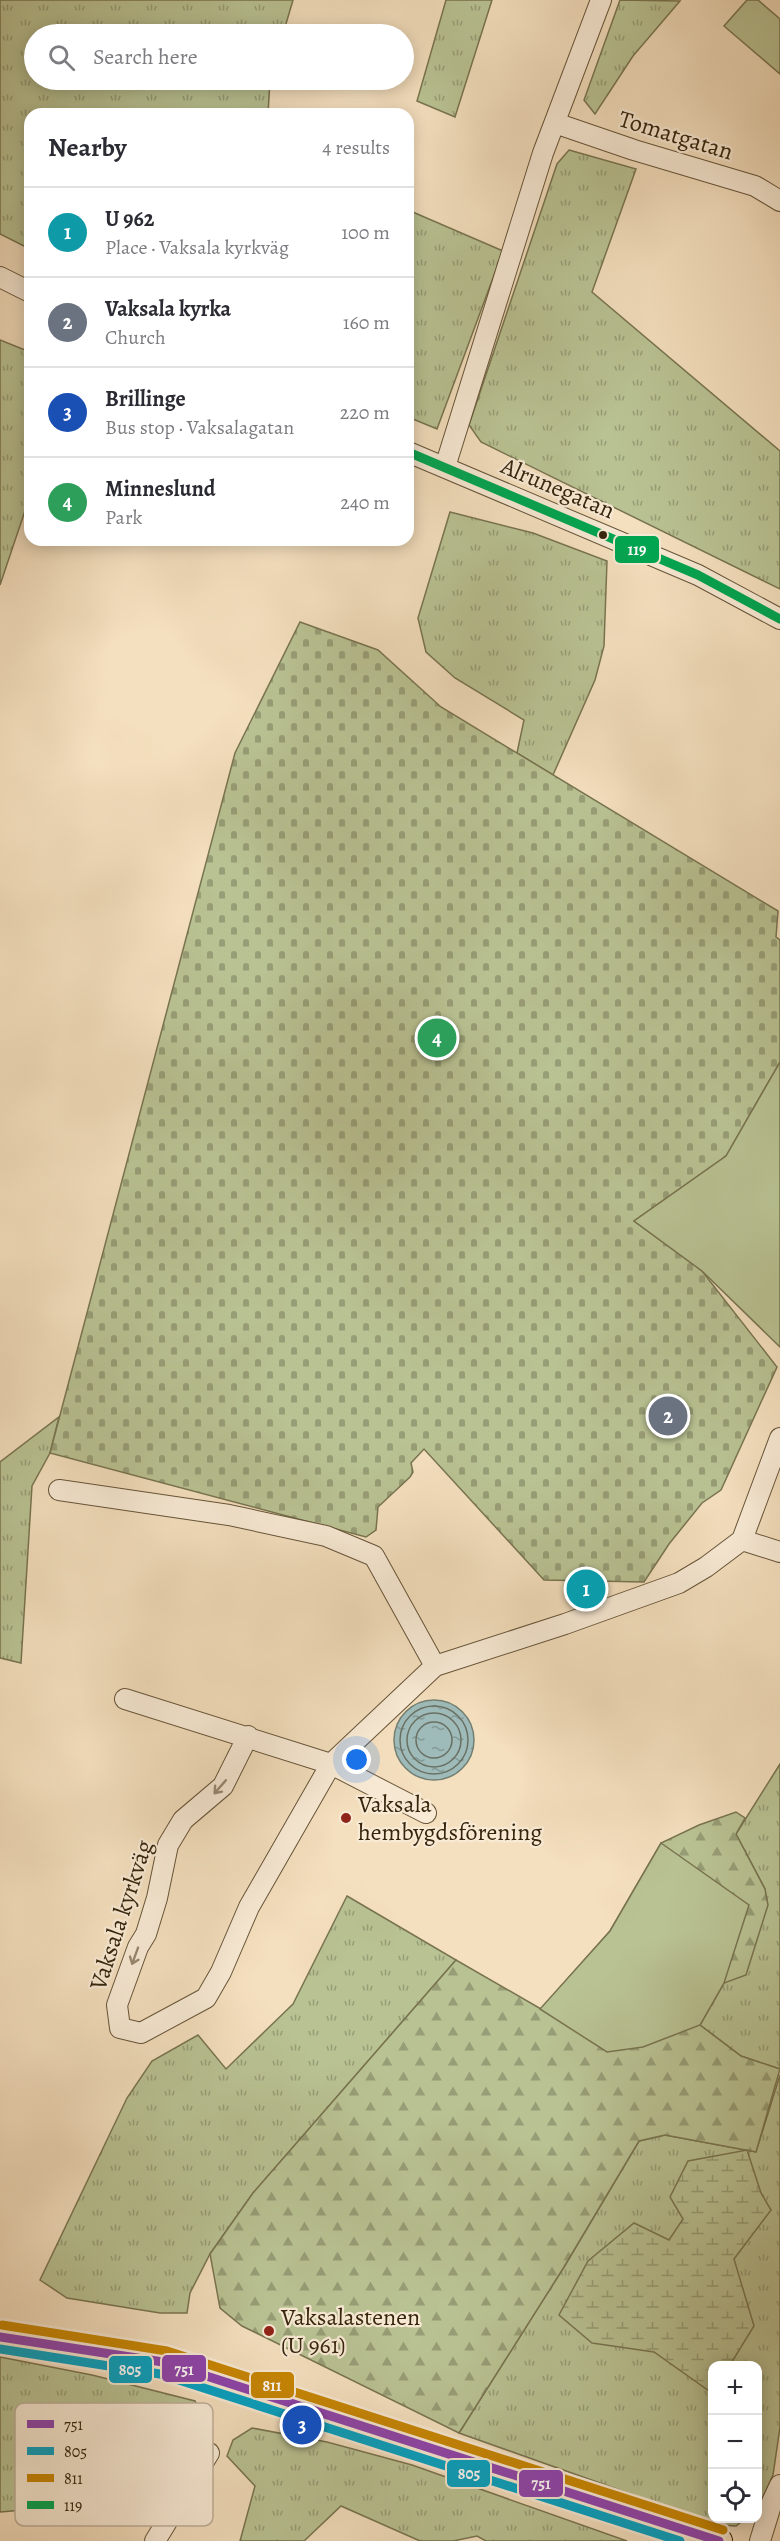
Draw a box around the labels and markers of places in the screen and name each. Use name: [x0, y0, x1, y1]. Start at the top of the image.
unlabelled marker: [597, 529, 609, 541]
pin: 4: [418, 1016, 456, 1060]
pin: 2: [648, 1394, 688, 1438]
pin: 1: [566, 1566, 606, 1612]
place label: Vaksala hembygdsförening: [357, 1788, 542, 1848]
marker: Vaksala hembygdsförening: [339, 1811, 353, 1825]
place label: Vaksalastenen (U 961): [280, 2301, 420, 2361]
marker: Vaksalastenen (U 961): [262, 2324, 276, 2338]
pin: 3: [282, 2402, 322, 2448]

